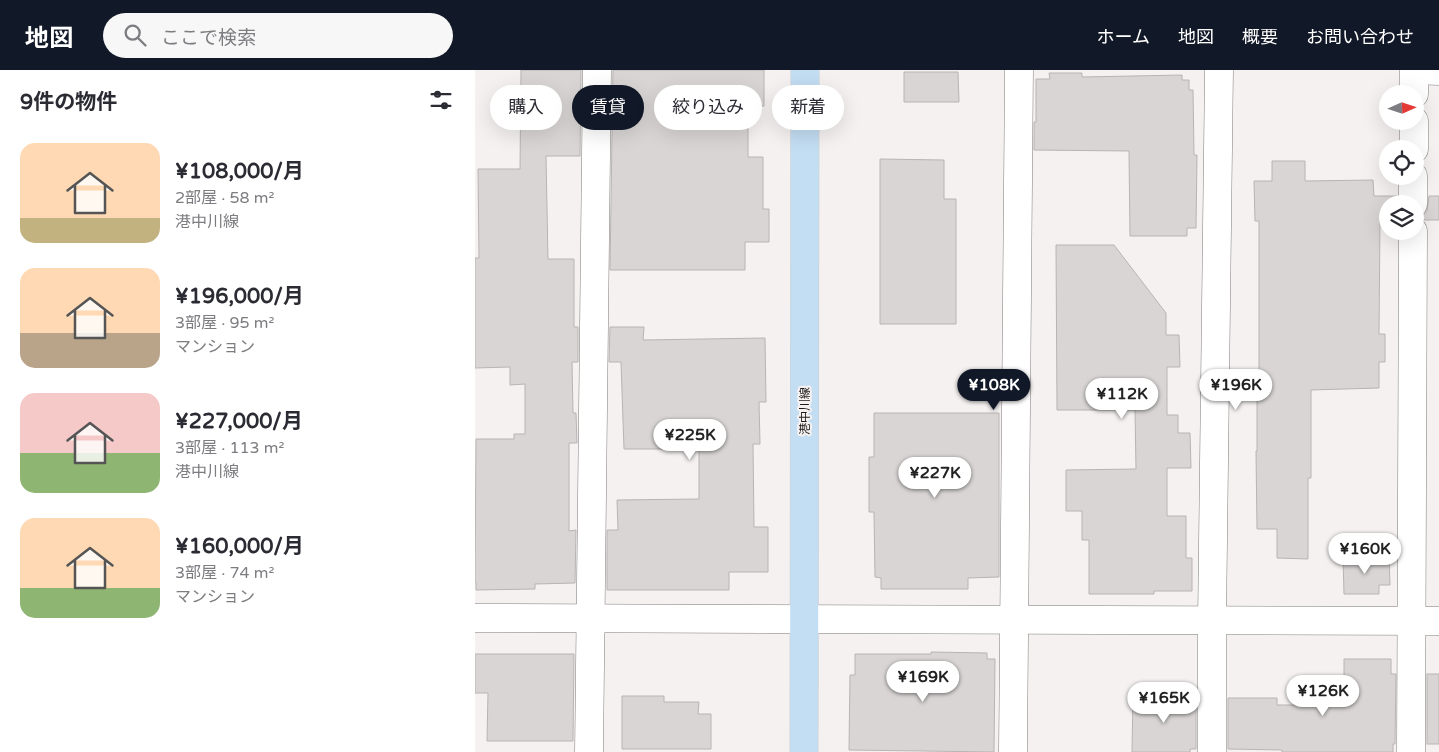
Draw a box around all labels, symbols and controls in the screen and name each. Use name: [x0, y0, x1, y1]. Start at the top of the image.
search box: [103, 13, 453, 58]
icon: search: [121, 21, 149, 49]
text: 地図: [25, 24, 73, 53]
text: ホーム: [1097, 26, 1150, 48]
text: 地図: [1178, 26, 1214, 48]
text: 概要: [1242, 26, 1278, 48]
text: お問い合わせ: [1306, 26, 1414, 48]
text: ここで検索: [161, 27, 256, 49]
chip: 購入: [490, 85, 562, 130]
chip: 賃貸: [572, 85, 644, 130]
chip: 絞り込み: [654, 85, 762, 130]
chip: 新着: [772, 85, 844, 130]
north arrow: [1379, 85, 1424, 130]
map controls: [1379, 85, 1424, 240]
icon: filters: [427, 86, 455, 114]
text: 9件の物件: [20, 90, 117, 115]
button: locate: [1379, 140, 1424, 185]
text: ¥108,000/月: [175, 159, 304, 184]
icon: home: [60, 163, 120, 223]
text: 2部屋 · 58 m²: [175, 188, 274, 208]
button: layers: [1379, 195, 1424, 240]
text: 港中川線: [175, 212, 239, 232]
text: ¥196,000/月: [175, 284, 304, 309]
icon: home: [60, 288, 120, 348]
text: 3部屋 · 95 m²: [175, 313, 274, 333]
text: マンション: [175, 337, 255, 357]
pin: ¥108K: [959, 368, 1029, 411]
pin: ¥196K: [1201, 368, 1271, 411]
text: ¥108K: [968, 375, 1020, 395]
text: ¥196K: [1210, 375, 1262, 395]
pin: ¥112K: [1087, 378, 1157, 420]
text: ¥112K: [1096, 384, 1148, 404]
street label: 港中川線: [798, 387, 812, 435]
text: ¥227,000/月: [175, 409, 303, 434]
icon: home: [60, 413, 120, 473]
pin: ¥225K: [655, 418, 725, 461]
text: ¥225K: [664, 425, 716, 445]
text: 3部屋 · 113 m²: [175, 438, 284, 458]
pin: ¥227K: [900, 456, 970, 499]
text: 港中川線: [175, 462, 239, 482]
text: ¥227K: [909, 463, 961, 483]
pin: ¥160K: [1330, 532, 1400, 575]
text: ¥160,000/月: [175, 534, 304, 559]
icon: home: [60, 538, 120, 598]
text: ¥160K: [1339, 539, 1391, 559]
text: 3部屋 · 74 m²: [175, 563, 274, 583]
text: マンション: [175, 587, 255, 607]
pin: ¥169K: [888, 660, 958, 703]
text: ¥169K: [897, 667, 949, 687]
pin: ¥126K: [1288, 674, 1358, 717]
text: ¥126K: [1297, 681, 1349, 701]
pin: ¥165K: [1129, 682, 1199, 724]
text: ¥165K: [1138, 688, 1190, 708]

